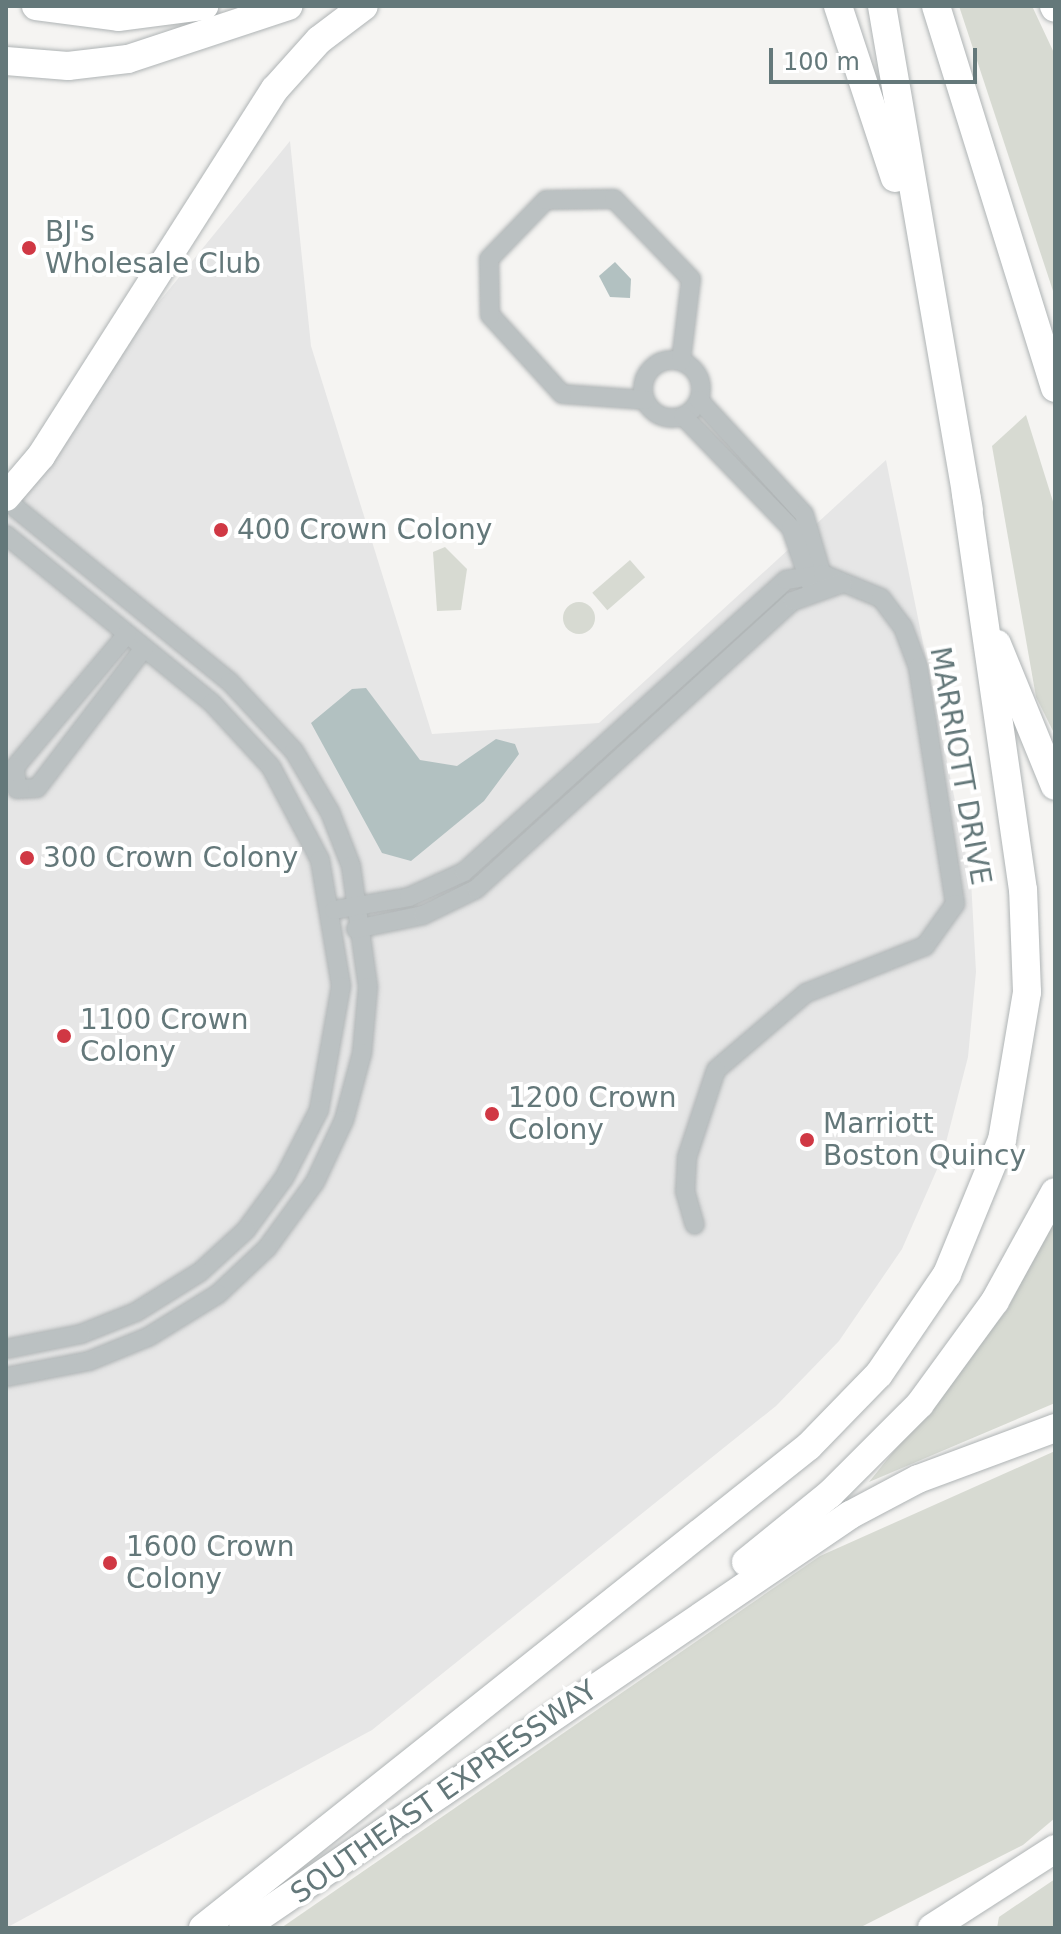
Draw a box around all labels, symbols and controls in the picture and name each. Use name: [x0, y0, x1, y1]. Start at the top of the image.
scale bar: [773, 32, 981, 82]
text: 100 m: [783, 48, 860, 76]
place label: BJ's Wholesale Club: [45, 215, 261, 281]
marker: BJ's Wholesale Club: [20, 239, 38, 257]
place label: 400 Crown Colony: [237, 513, 492, 547]
marker: 400 Crown Colony: [212, 521, 230, 539]
street label: MARRIOTT DRIVE: [923, 644, 997, 888]
place label: 300 Crown Colony: [43, 841, 298, 875]
marker: 300 Crown Colony: [18, 849, 36, 867]
place label: 1100 Crown Colony: [80, 1003, 248, 1069]
marker: 1100 Crown Colony: [55, 1027, 73, 1045]
place label: 1200 Crown Colony: [508, 1081, 676, 1147]
marker: 1200 Crown Colony: [483, 1105, 501, 1123]
place label: Marriott Boston Quincy: [823, 1107, 1026, 1173]
marker: Marriott Boston Quincy: [798, 1131, 816, 1149]
place label: 1600 Crown Colony: [126, 1530, 294, 1596]
marker: 1600 Crown Colony: [101, 1554, 119, 1572]
street label: SOUTHEAST EXPRESSWAY: [285, 1673, 603, 1911]

